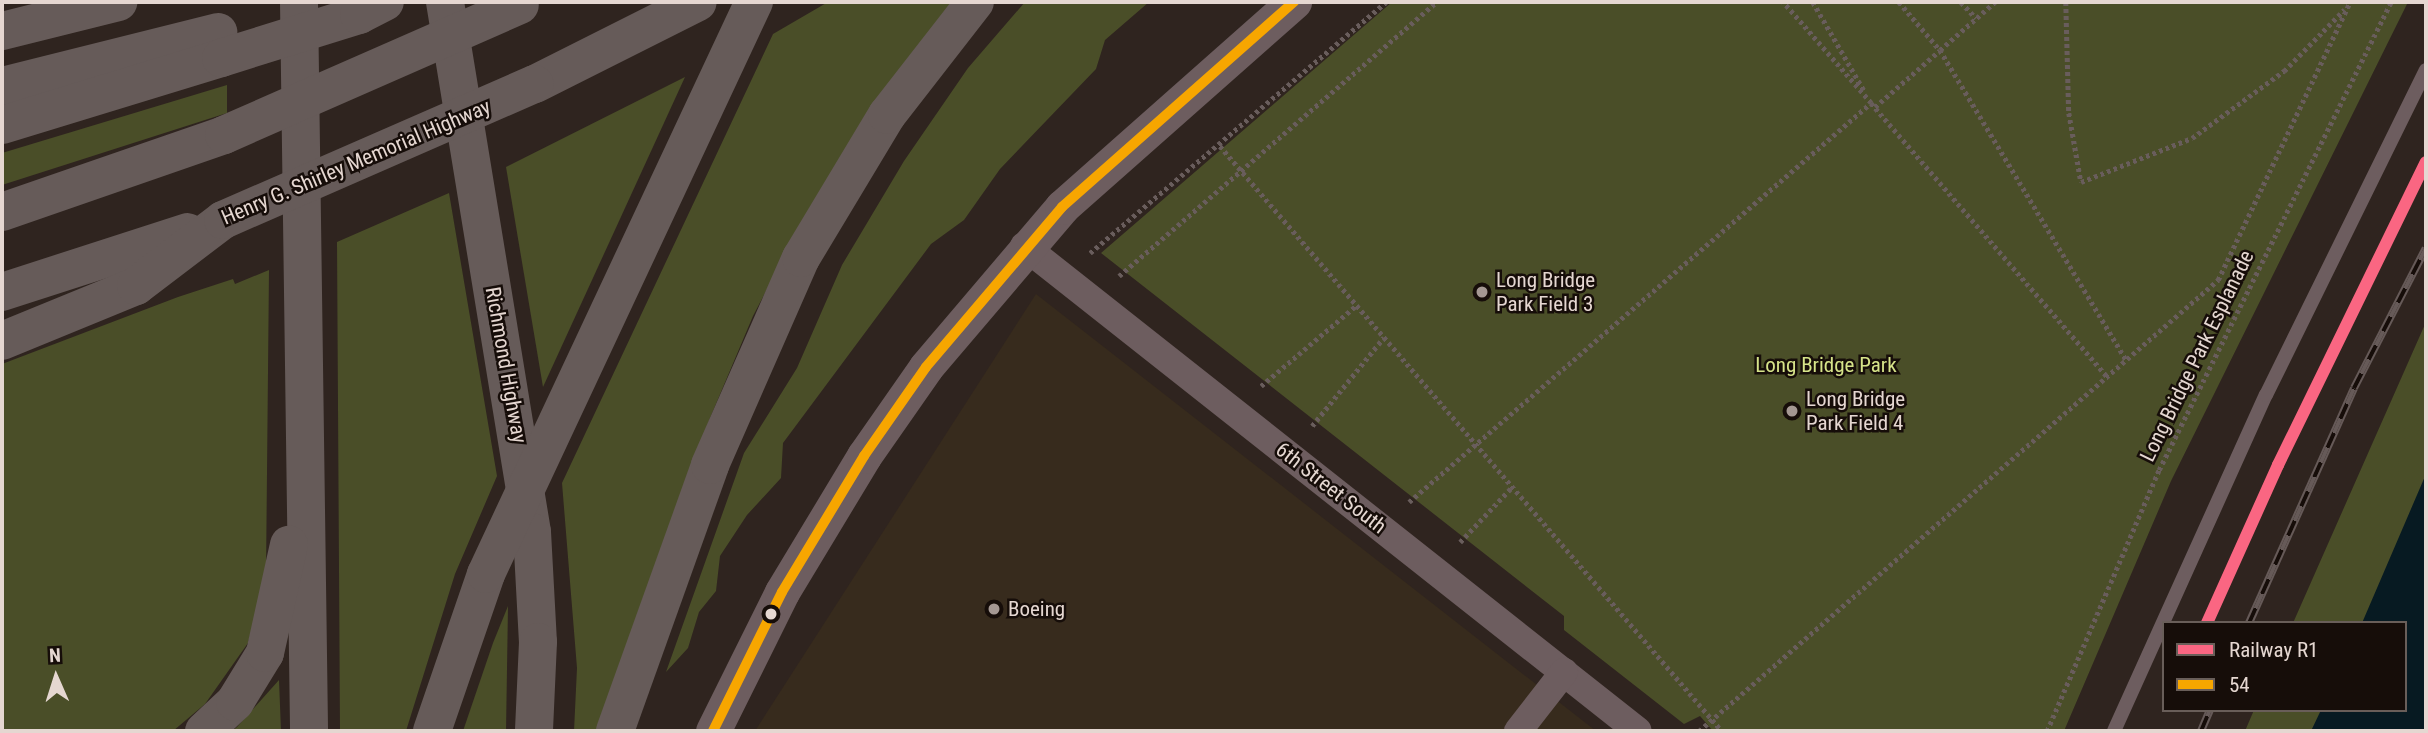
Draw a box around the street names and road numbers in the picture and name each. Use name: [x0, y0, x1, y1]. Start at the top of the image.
street label: Henry G. Shirley Memorial Highway: [218, 94, 494, 230]
street label: Long Bridge Park Esplanade: [2135, 246, 2259, 466]
street label: Richmond Highway: [480, 285, 532, 445]
street label: 6th Street South: [1271, 437, 1391, 539]

